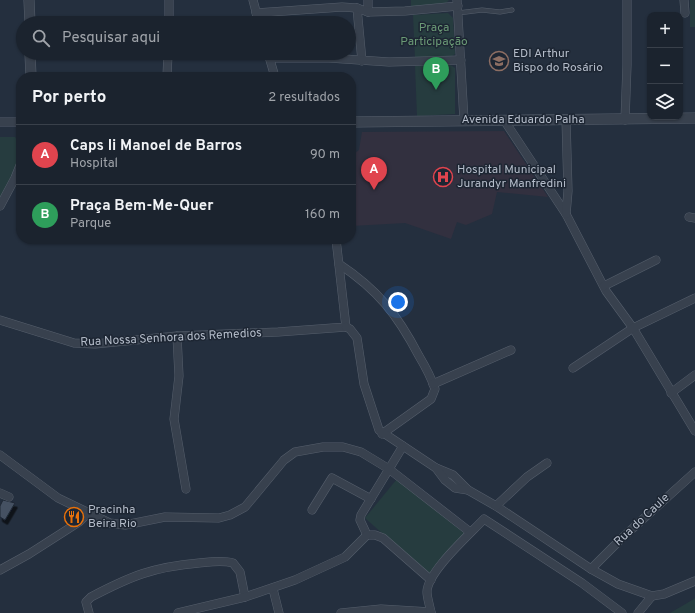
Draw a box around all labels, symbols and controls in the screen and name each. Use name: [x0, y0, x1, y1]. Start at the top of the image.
map controls: [647, 12, 683, 120]
button: +: [647, 12, 683, 48]
search box: [16, 16, 356, 60]
park label: Praça Participação: [400, 20, 468, 50]
icon: search: [30, 27, 52, 49]
text: Pesquisar aqui: [62, 29, 160, 48]
place label: EDI Arthur Bispo do Rosário: [513, 46, 603, 76]
button: −: [647, 48, 683, 84]
school or university icon: EDI Arthur Bispo do Rosário: [488, 50, 510, 72]
pin: B: [423, 57, 449, 90]
button: layers: [647, 84, 683, 120]
text: Por perto: [32, 87, 106, 109]
text: 2 resultados: [268, 90, 340, 106]
street label: Avenida Eduardo Palha: [461, 112, 585, 128]
text: Caps Ii Manoel de Barros: [70, 137, 242, 156]
text: A: [40, 147, 50, 163]
text: 90 m: [310, 147, 340, 163]
text: Hospital: [70, 156, 118, 172]
pin: A: [361, 157, 387, 190]
place label: Hospital Municipal Jurandyr Manfredini: [457, 162, 566, 192]
hospital icon: Hospital Municipal Jurandyr Manfredini: [432, 166, 454, 188]
text: Praça Bem-Me-Quer: [70, 197, 213, 216]
text: B: [41, 207, 49, 223]
text: 160 m: [305, 207, 340, 223]
text: Parque: [70, 216, 111, 232]
your location: [388, 292, 408, 312]
street label: Rua Nossa Senhora dos Remedios: [80, 325, 262, 351]
street label: Rua do Caule: [611, 490, 673, 550]
place label: Pracinha Beira Rio: [88, 502, 137, 532]
restaurant icon: Pracinha Beira Rio: [63, 506, 85, 528]

